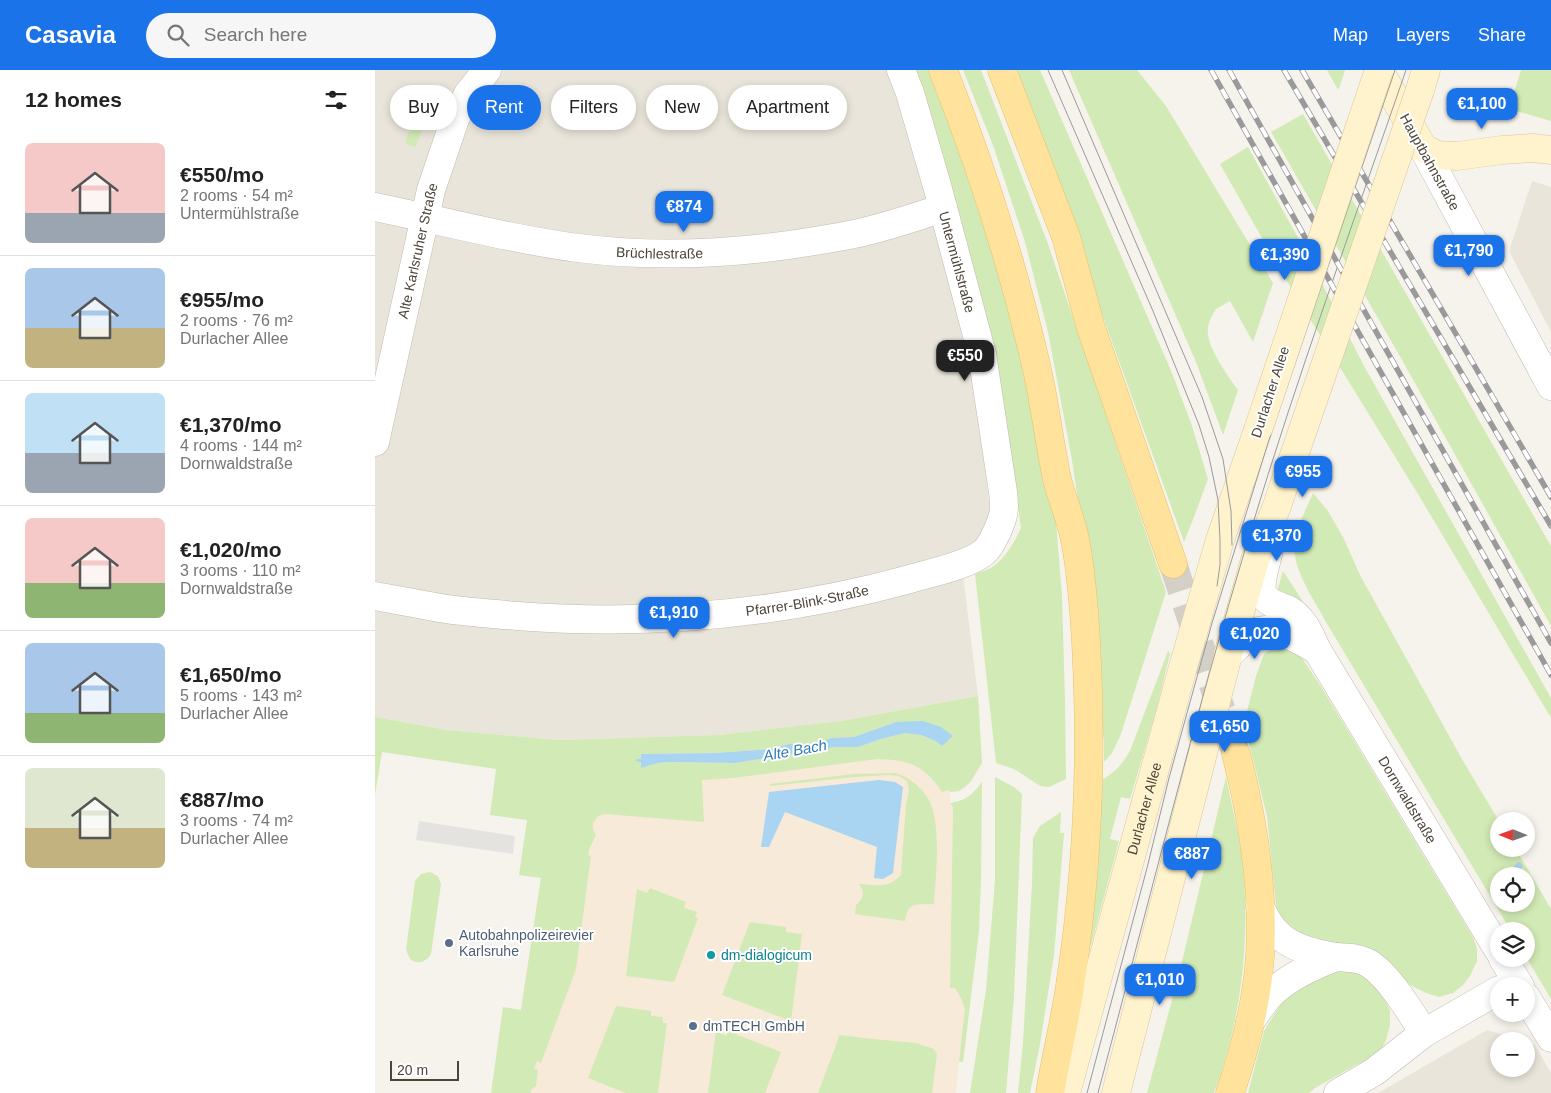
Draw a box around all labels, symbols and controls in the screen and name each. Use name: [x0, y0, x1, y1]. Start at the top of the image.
search box: [146, 13, 496, 58]
text: Casavia: [25, 21, 116, 48]
icon: search: [164, 21, 192, 49]
text: Search here: [204, 24, 307, 45]
text: Map: [1333, 25, 1368, 45]
text: Layers: [1396, 25, 1450, 45]
text: Share: [1478, 25, 1526, 45]
chip: Buy: [390, 85, 457, 130]
chip: Rent: [467, 85, 541, 130]
chip: Filters: [551, 85, 636, 130]
chip: New: [646, 85, 718, 130]
chip: Apartment: [728, 85, 847, 130]
icon: filters: [322, 86, 350, 114]
text: 12 homes: [25, 88, 122, 111]
pin: €1,100: [1441, 88, 1523, 130]
text: €1,100: [1458, 95, 1506, 112]
street label: Hauptbahnstraße: [1397, 111, 1463, 213]
icon: home: [65, 163, 125, 223]
text: €550/mo: [180, 163, 264, 186]
street label: Alte Karlsruher Straße: [395, 180, 441, 320]
text: 2 rooms · 54 m²: [180, 187, 293, 204]
pin: €874: [654, 190, 714, 233]
text: €874: [666, 198, 702, 215]
text: Untermühlstraße: [180, 205, 299, 222]
street label: Untermühlstraße: [936, 210, 978, 315]
pin: €1,790: [1428, 234, 1510, 277]
pin: €1,390: [1244, 238, 1326, 281]
text: €1,790: [1445, 242, 1493, 259]
street label: Brüchlestraße: [616, 244, 704, 262]
text: €1,390: [1261, 246, 1309, 263]
icon: home: [65, 288, 125, 348]
text: €955/mo: [180, 288, 264, 311]
text: 2 rooms · 76 m²: [180, 312, 293, 329]
text: Durlacher Allee: [180, 330, 289, 347]
pin: €550: [935, 340, 995, 382]
street label: Durlacher Allee: [1248, 344, 1292, 440]
text: €550: [947, 347, 983, 364]
icon: home: [65, 413, 125, 473]
text: €1,370/mo: [180, 413, 282, 436]
text: 4 rooms · 144 m²: [180, 437, 302, 454]
text: Dornwaldstraße: [180, 455, 293, 472]
pin: €955: [1273, 456, 1333, 498]
text: €955: [1285, 463, 1321, 480]
pin: €1,370: [1236, 520, 1318, 562]
text: €1,370: [1253, 527, 1301, 544]
icon: home: [65, 538, 125, 598]
text: €1,020/mo: [180, 538, 282, 561]
text: 3 rooms · 110 m²: [180, 562, 301, 579]
text: Dornwaldstraße: [180, 580, 293, 597]
street label: Pfarrer-Blink-Straße: [745, 582, 870, 619]
pin: €1,910: [633, 596, 715, 639]
text: €1,910: [650, 604, 698, 621]
pin: €1,020: [1214, 618, 1296, 660]
text: €1,020: [1231, 625, 1279, 642]
icon: home: [65, 663, 125, 723]
text: €1,650/mo: [180, 663, 282, 686]
text: 5 rooms · 143 m²: [180, 687, 302, 704]
text: Durlacher Allee: [180, 705, 289, 722]
pin: €1,650: [1184, 710, 1266, 753]
text: €1,650: [1201, 718, 1249, 735]
water label: Alte Bach: [761, 736, 828, 764]
street label: Dornwaldstraße: [1375, 753, 1440, 846]
street label: Durlacher Allee: [1124, 760, 1164, 857]
icon: home: [65, 788, 125, 848]
text: €887/mo: [180, 788, 264, 811]
text: 3 rooms · 74 m²: [180, 812, 293, 829]
north arrow: [1490, 812, 1535, 858]
map controls: [1490, 812, 1535, 1077]
text: Durlacher Allee: [180, 830, 289, 847]
pin: €887: [1162, 838, 1222, 880]
text: €887: [1174, 845, 1210, 862]
button: locate: [1490, 867, 1535, 912]
button: layers: [1490, 922, 1535, 967]
place label: Autobahnpolizeirevier Karlsruhe: [459, 927, 594, 959]
marker: Autobahnpolizeirevier Karlsruhe: [443, 937, 455, 949]
place label: dm-dialogicum: [721, 947, 812, 963]
marker: dm-dialogicum: [705, 949, 717, 961]
pin: €1,010: [1119, 964, 1201, 1006]
text: €1,010: [1136, 971, 1184, 988]
button: +: [1490, 977, 1535, 1022]
place label: dmTECH GmbH: [703, 1018, 805, 1034]
marker: dmTECH GmbH: [687, 1020, 699, 1032]
button: −: [1490, 1032, 1535, 1077]
scale bar: [390, 1058, 459, 1081]
text: 20 m: [397, 1062, 428, 1078]

